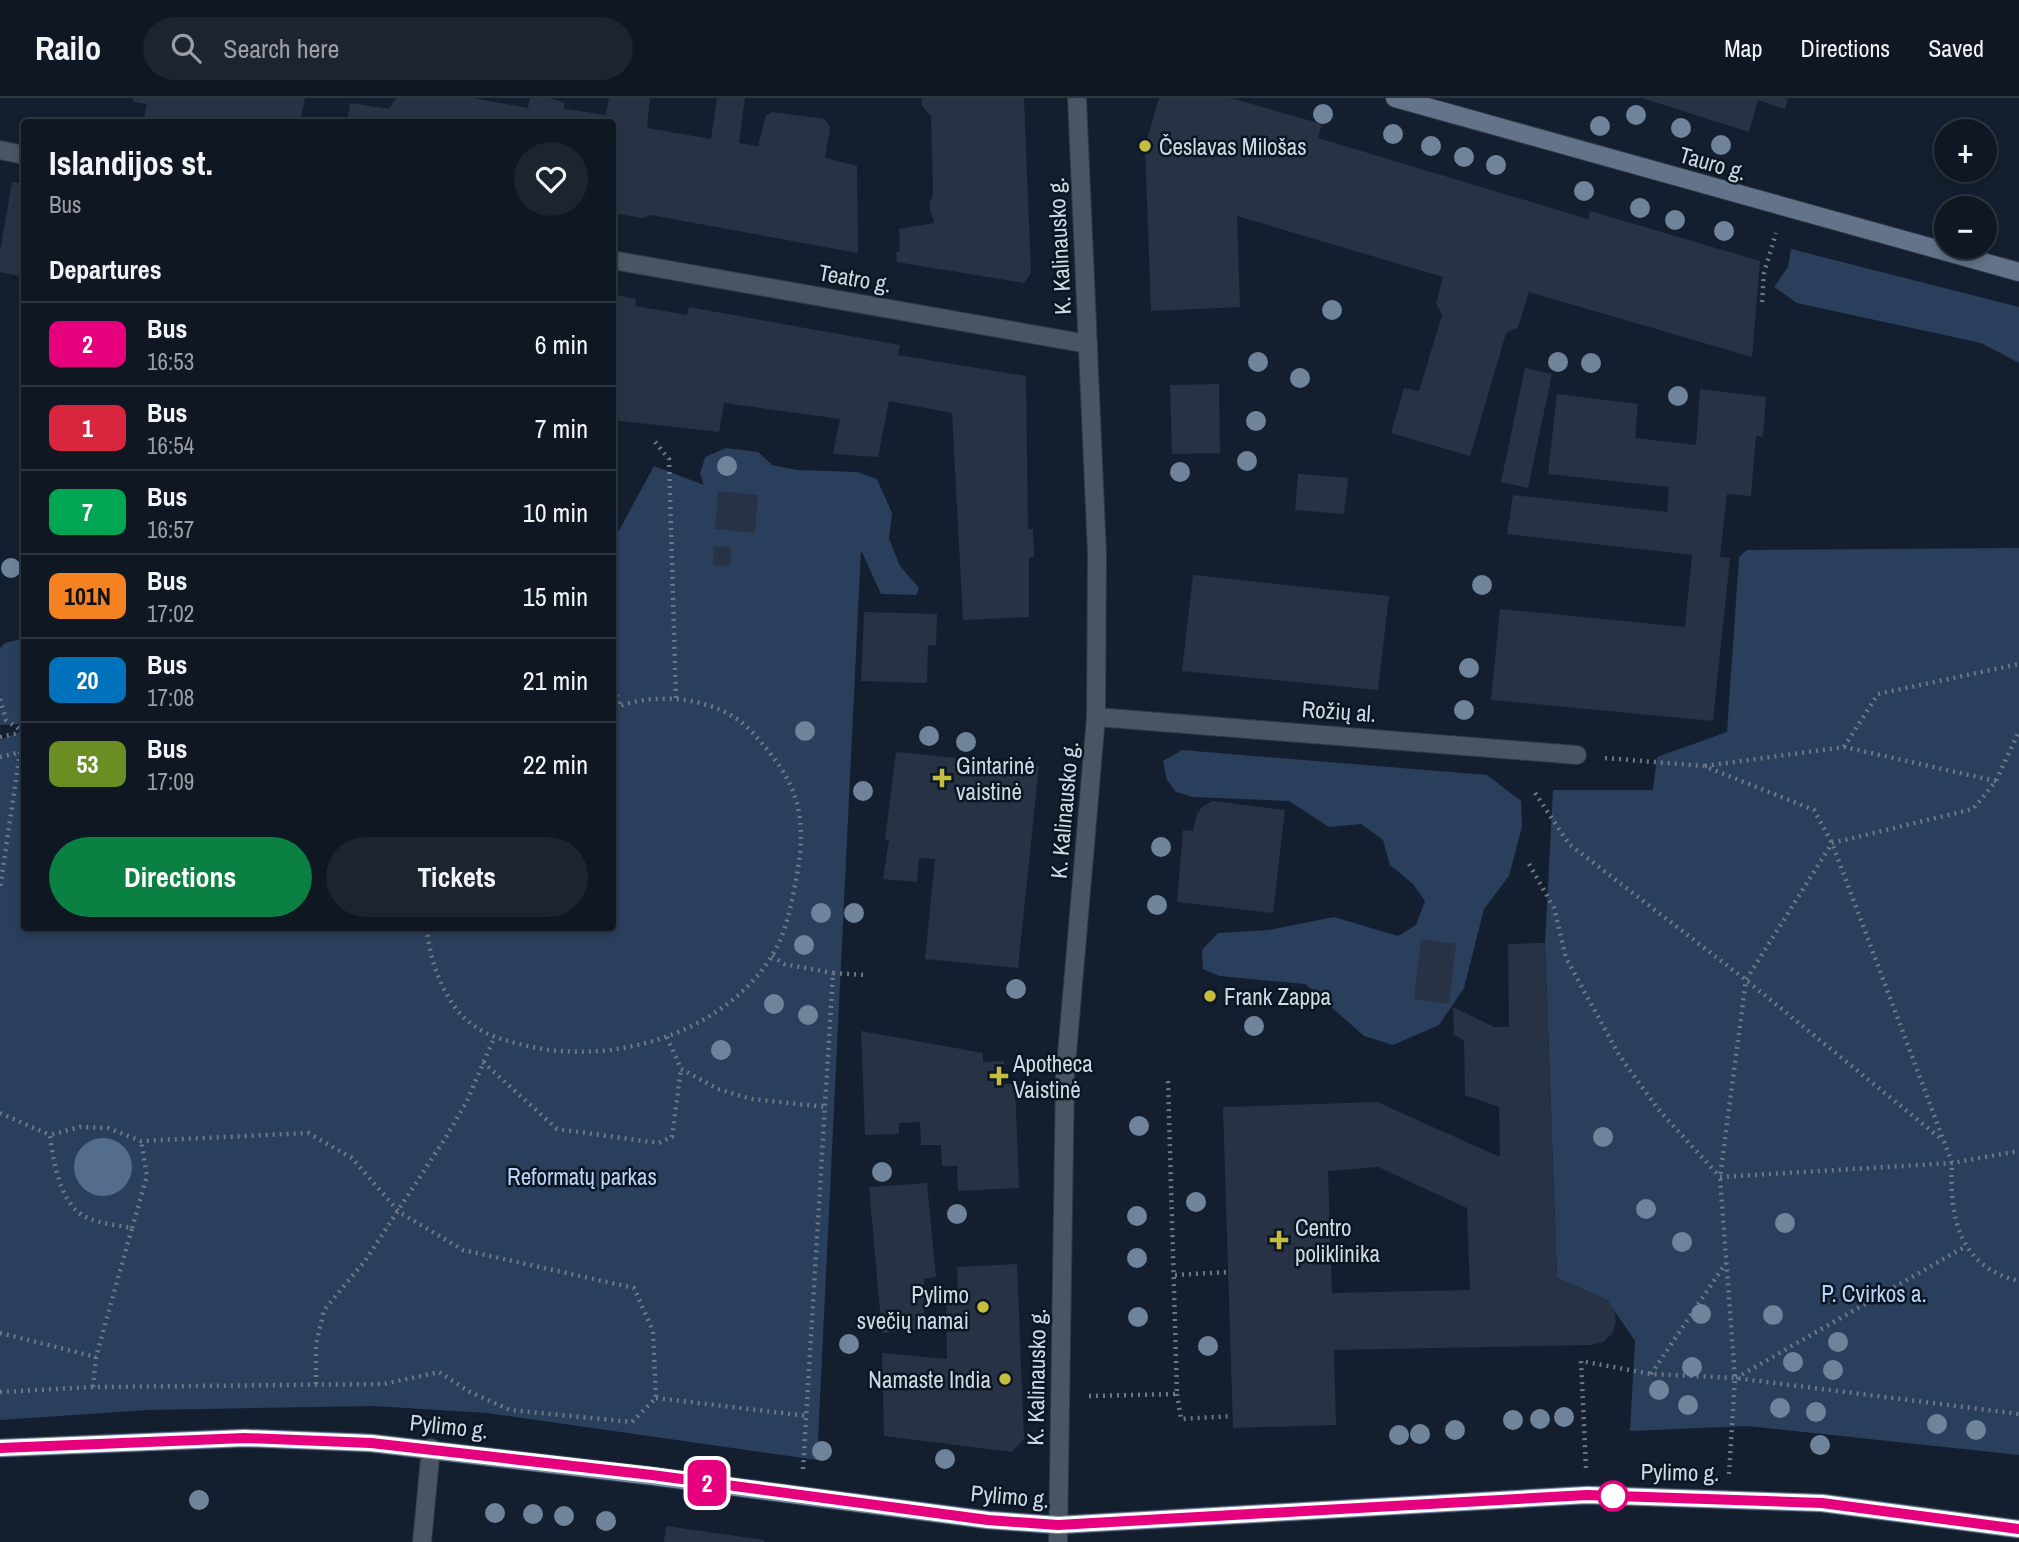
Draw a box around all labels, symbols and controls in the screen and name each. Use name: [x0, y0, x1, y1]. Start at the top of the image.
search box: [143, 17, 633, 80]
text: Railo: [35, 26, 101, 70]
icon: search: [167, 29, 205, 67]
text: Search here: [223, 31, 339, 66]
text: Map: [1724, 32, 1762, 64]
text: Directions: [1800, 32, 1890, 64]
text: Saved: [1928, 32, 1984, 64]
map controls: [1934, 119, 1997, 259]
button: +: [1934, 119, 1997, 182]
place label: Česlavas Milošas: [1159, 131, 1307, 162]
marker: Česlavas Milošas: [1137, 138, 1153, 154]
street label: Tauro g.: [1676, 139, 1750, 187]
text: Islandijos st.: [49, 141, 213, 185]
button: heart: [514, 142, 588, 216]
street label: K. Kalinausko g.: [1040, 177, 1078, 315]
text: Bus: [49, 189, 82, 220]
button: −: [1934, 196, 1997, 259]
text: Departures: [49, 252, 162, 287]
street label: Teatro g.: [816, 256, 894, 300]
text: Bus: [147, 311, 187, 346]
text: 6 min: [535, 327, 588, 362]
text: 2: [82, 328, 93, 360]
text: 16:53: [147, 346, 194, 377]
text: Bus: [147, 395, 187, 430]
text: 7 min: [535, 411, 588, 446]
text: 1: [82, 412, 93, 444]
text: 16:54: [147, 430, 194, 461]
text: Bus: [147, 479, 187, 514]
text: 10 min: [523, 495, 588, 530]
text: 7: [82, 496, 93, 528]
text: 16:57: [147, 514, 194, 545]
text: Bus: [147, 563, 187, 598]
text: 15 min: [523, 579, 588, 614]
text: 101N: [64, 580, 111, 612]
text: 17:02: [147, 598, 194, 629]
text: Bus: [147, 647, 187, 682]
text: 21 min: [523, 663, 588, 698]
text: 20: [77, 664, 98, 696]
text: 17:08: [147, 682, 194, 713]
street label: Rožių al.: [1301, 693, 1377, 729]
text: Bus: [147, 731, 187, 766]
street label: K. Kalinausko g.: [1043, 740, 1085, 880]
text: 22 min: [523, 747, 588, 782]
text: 53: [77, 748, 98, 780]
place label: Gintarinė vaistinė: [956, 750, 1035, 807]
text: 17:09: [147, 766, 194, 797]
marker: Gintarinė vaistinė: [934, 770, 950, 786]
button: Directions: [49, 837, 312, 917]
button: Tickets: [326, 837, 588, 917]
place label: Frank Zappa: [1224, 981, 1331, 1012]
marker: Frank Zappa: [1202, 988, 1218, 1004]
place label: Apotheca Vaistinė: [1012, 1048, 1093, 1105]
marker: Apotheca Vaistinė: [991, 1068, 1007, 1084]
park label: Reformatų parkas: [507, 1161, 657, 1192]
place label: Centro poliklinika: [1295, 1212, 1380, 1269]
marker: Centro poliklinika: [1269, 1230, 1289, 1250]
park label: P. Cvirkos a.: [1821, 1278, 1927, 1309]
place label: Pylimo svečių namai: [857, 1279, 969, 1336]
marker: Pylimo svečių namai: [975, 1299, 991, 1315]
street label: K. Kalinausko g.: [1019, 1308, 1053, 1446]
place label: Namaste India: [868, 1364, 991, 1395]
marker: Namaste India: [997, 1371, 1013, 1387]
street label: Pylimo g.: [408, 1406, 490, 1446]
street label: Pylimo g.: [1640, 1456, 1720, 1488]
line badge: 2: [684, 1460, 730, 1506]
text: 2: [702, 1467, 712, 1499]
street label: Pylimo g.: [969, 1477, 1051, 1515]
unlabelled marker: [1598, 1481, 1628, 1511]

